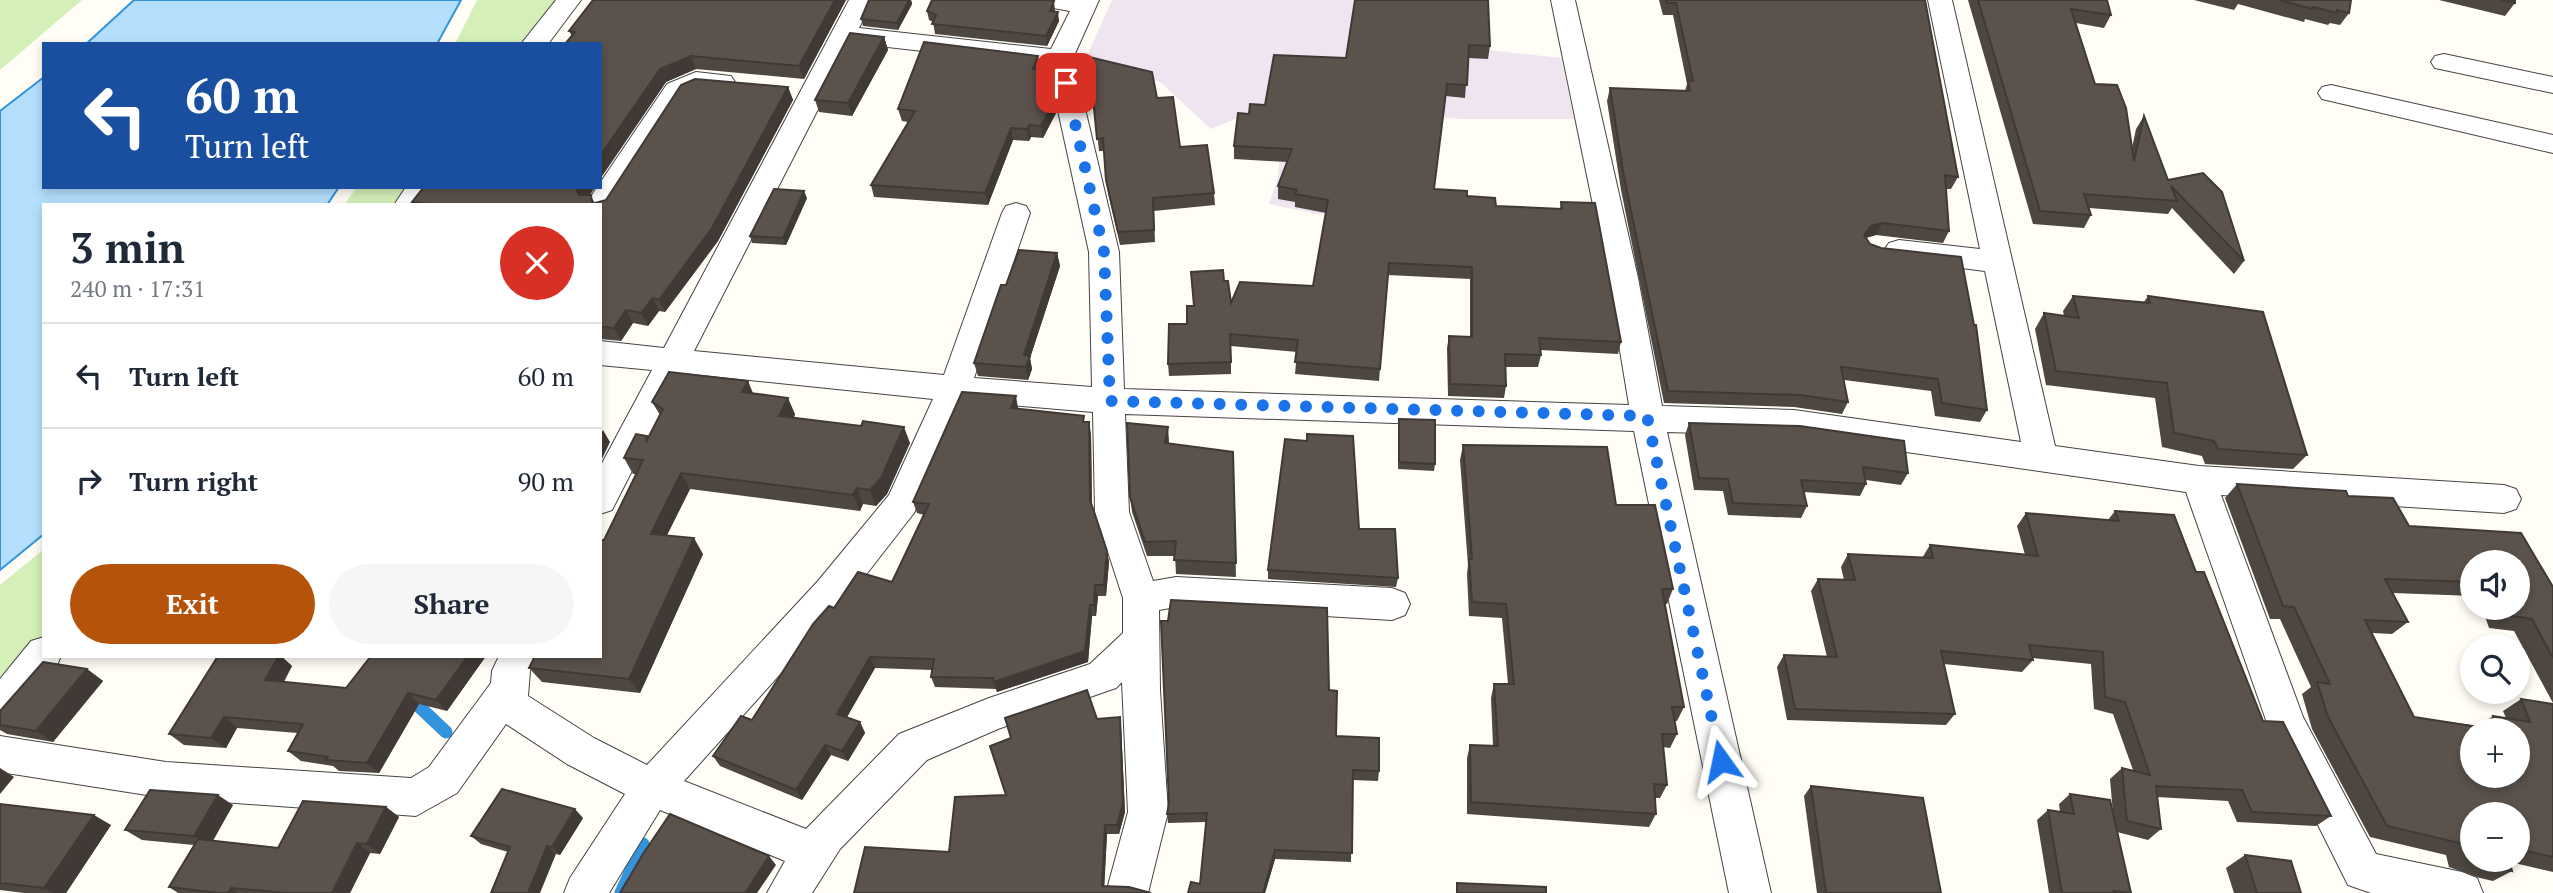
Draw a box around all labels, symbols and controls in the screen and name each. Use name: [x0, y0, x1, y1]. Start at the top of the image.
pin: [1036, 53, 1096, 113]
text: 60 m: [185, 62, 299, 127]
icon: arrive: [1047, 64, 1085, 102]
icon: left: [70, 70, 161, 161]
text: Turn left: [185, 125, 309, 167]
text: 3 min: [70, 219, 185, 275]
button: close: [500, 226, 574, 300]
text: 240 m · 17:31: [70, 273, 205, 304]
icon: left: [70, 357, 108, 395]
text: Turn left: [129, 359, 239, 393]
text: 60 m: [518, 359, 574, 393]
icon: right: [70, 462, 108, 500]
text: Turn right: [129, 464, 258, 498]
text: 90 m: [518, 464, 574, 498]
map controls: [2460, 550, 2530, 872]
button: sound: [2460, 550, 2530, 620]
button: Exit: [70, 564, 315, 644]
button: Share: [329, 564, 574, 644]
button: search: [2460, 634, 2530, 704]
button: +: [2460, 718, 2530, 788]
position arrow: [1684, 724, 1758, 798]
button: −: [2460, 802, 2530, 872]

